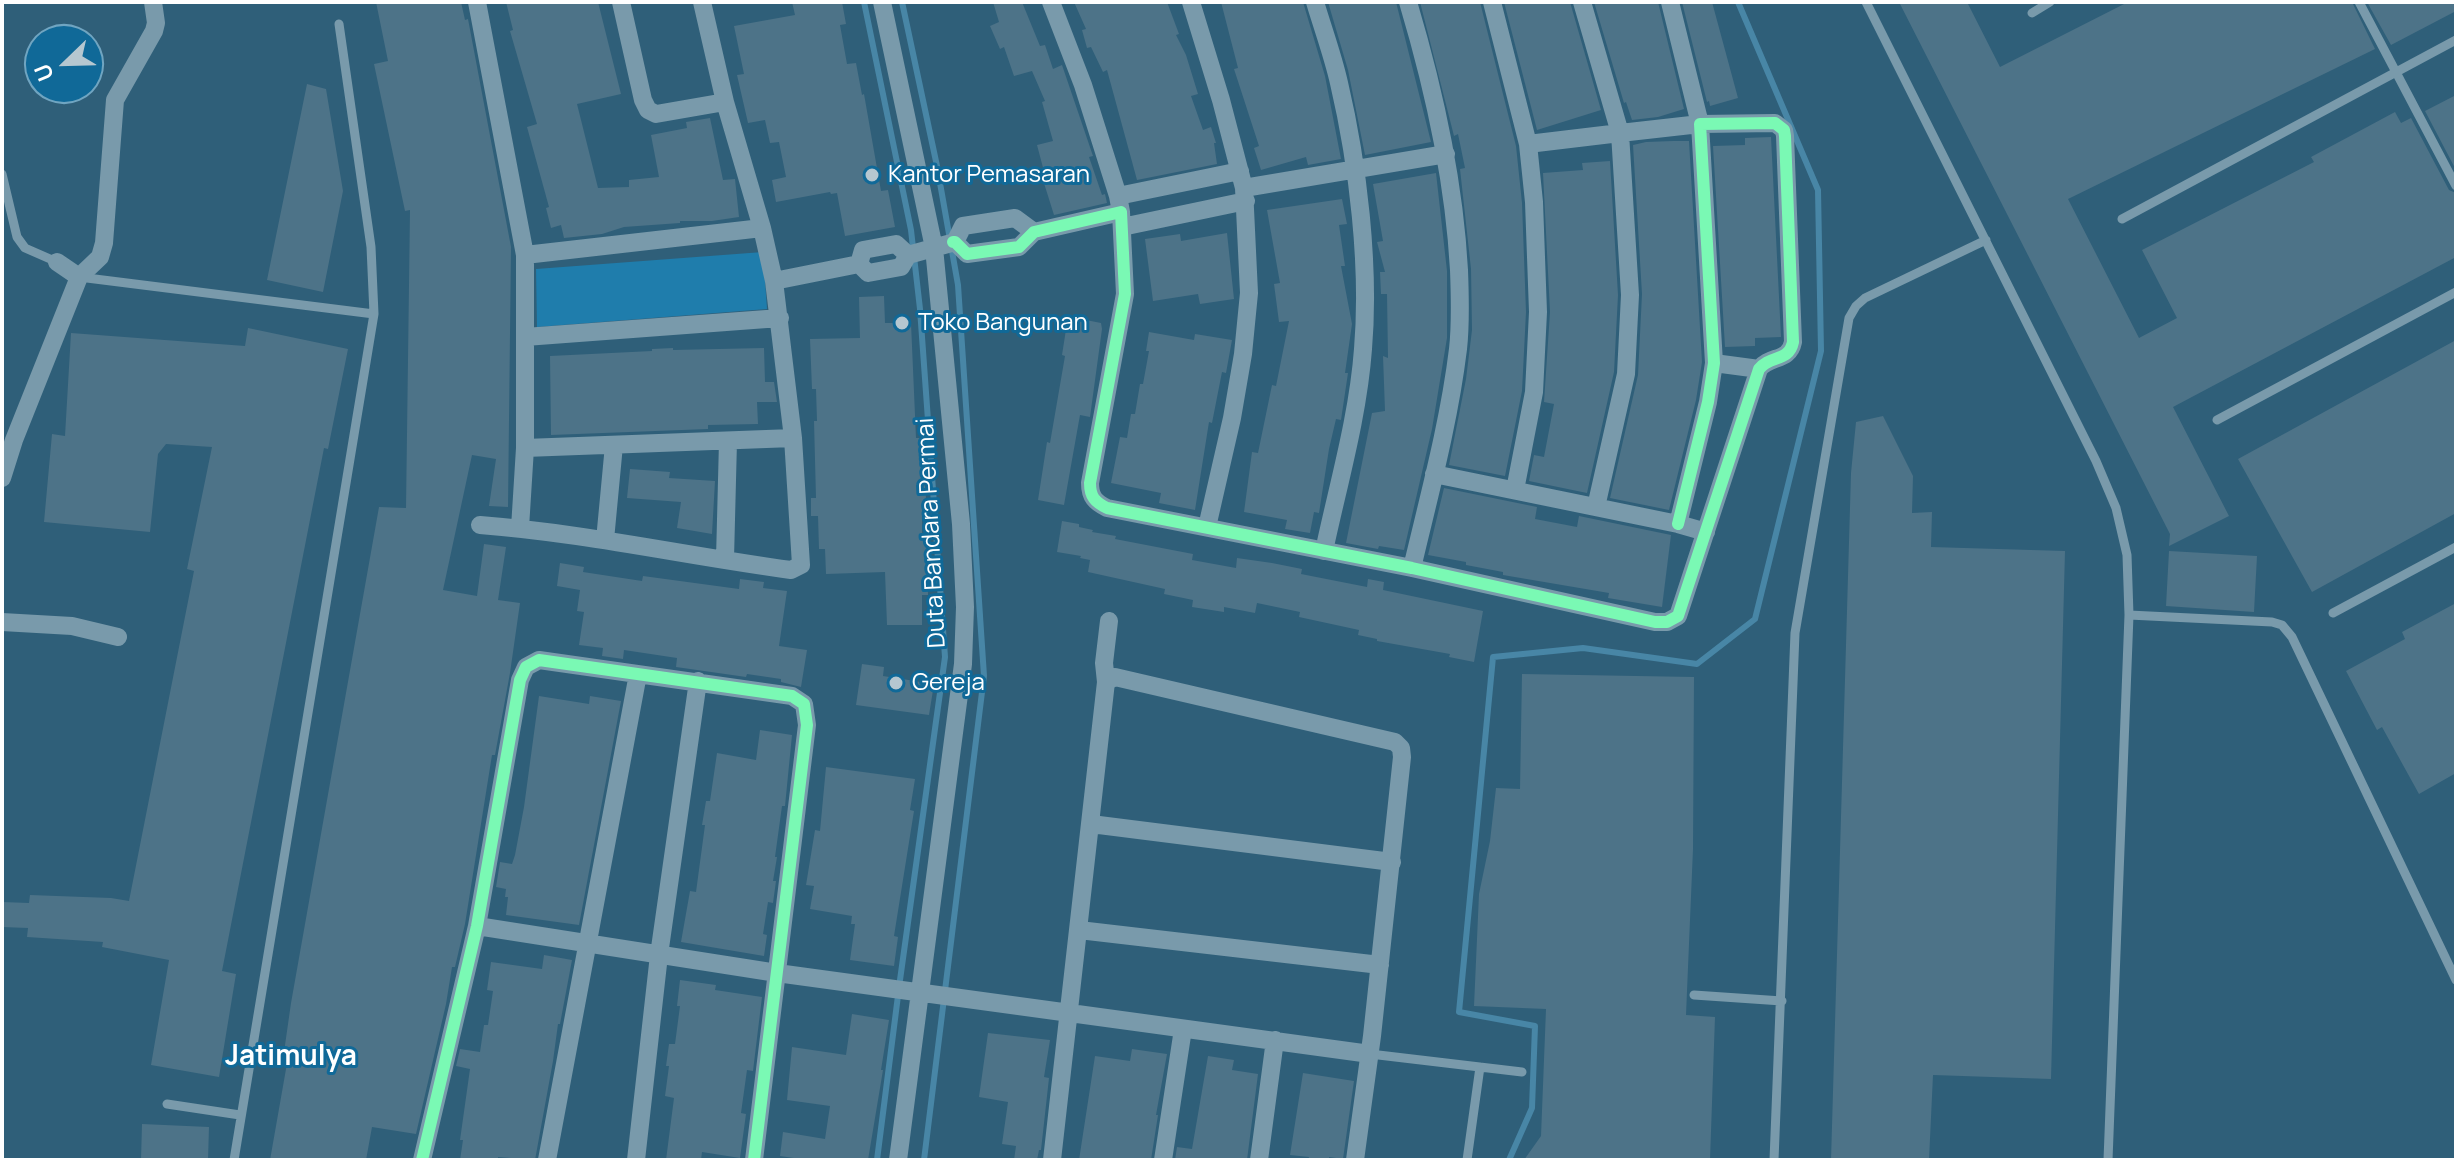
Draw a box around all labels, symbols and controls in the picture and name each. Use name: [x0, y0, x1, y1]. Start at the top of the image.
north arrow: [24, 24, 104, 104]
text: U: [27, 59, 61, 86]
place label: Kantor Pemasaran: [888, 161, 1090, 189]
marker: Kantor Pemasaran: [863, 166, 881, 184]
place label: Toko Bangunan: [918, 309, 1088, 337]
marker: Toko Bangunan: [893, 314, 911, 332]
street label: Duta Bandara Permai: [912, 417, 952, 649]
place label: Gereja: [912, 669, 985, 697]
marker: Gereja: [887, 674, 905, 692]
district label: Jatimulya: [225, 1040, 357, 1074]

